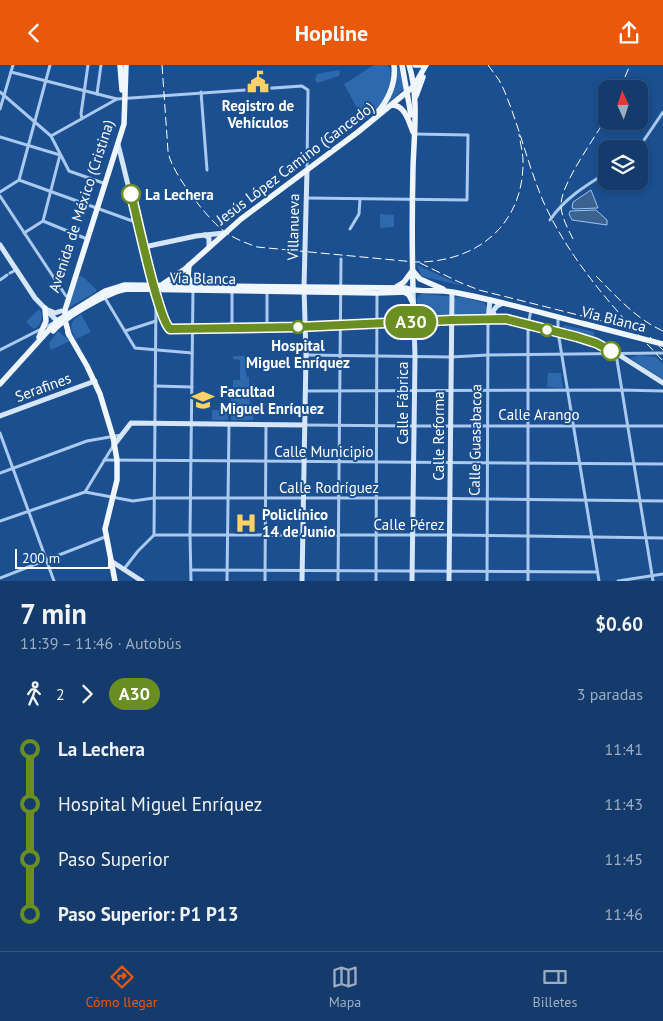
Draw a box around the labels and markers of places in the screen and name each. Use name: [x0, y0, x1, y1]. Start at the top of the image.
public building icon: Registro de Vehículos: [245, 69, 271, 95]
place label: Registro de Vehículos: [222, 96, 295, 132]
marker: La Lechera: [121, 184, 141, 204]
place label: La Lechera: [145, 185, 214, 204]
marker: Hospital Miguel Enríquez: [291, 320, 305, 334]
unlabelled marker: [540, 323, 554, 337]
place label: Hospital Miguel Enríquez: [246, 336, 350, 372]
unlabelled marker: [601, 341, 621, 361]
place label: Facultad Miguel Enríquez: [220, 382, 324, 418]
school or university icon: Facultad Miguel Enríquez: [190, 387, 216, 413]
place label: Policlínico 14 de Junio: [262, 505, 336, 541]
hospital icon: Policlínico 14 de Junio: [233, 510, 259, 536]

